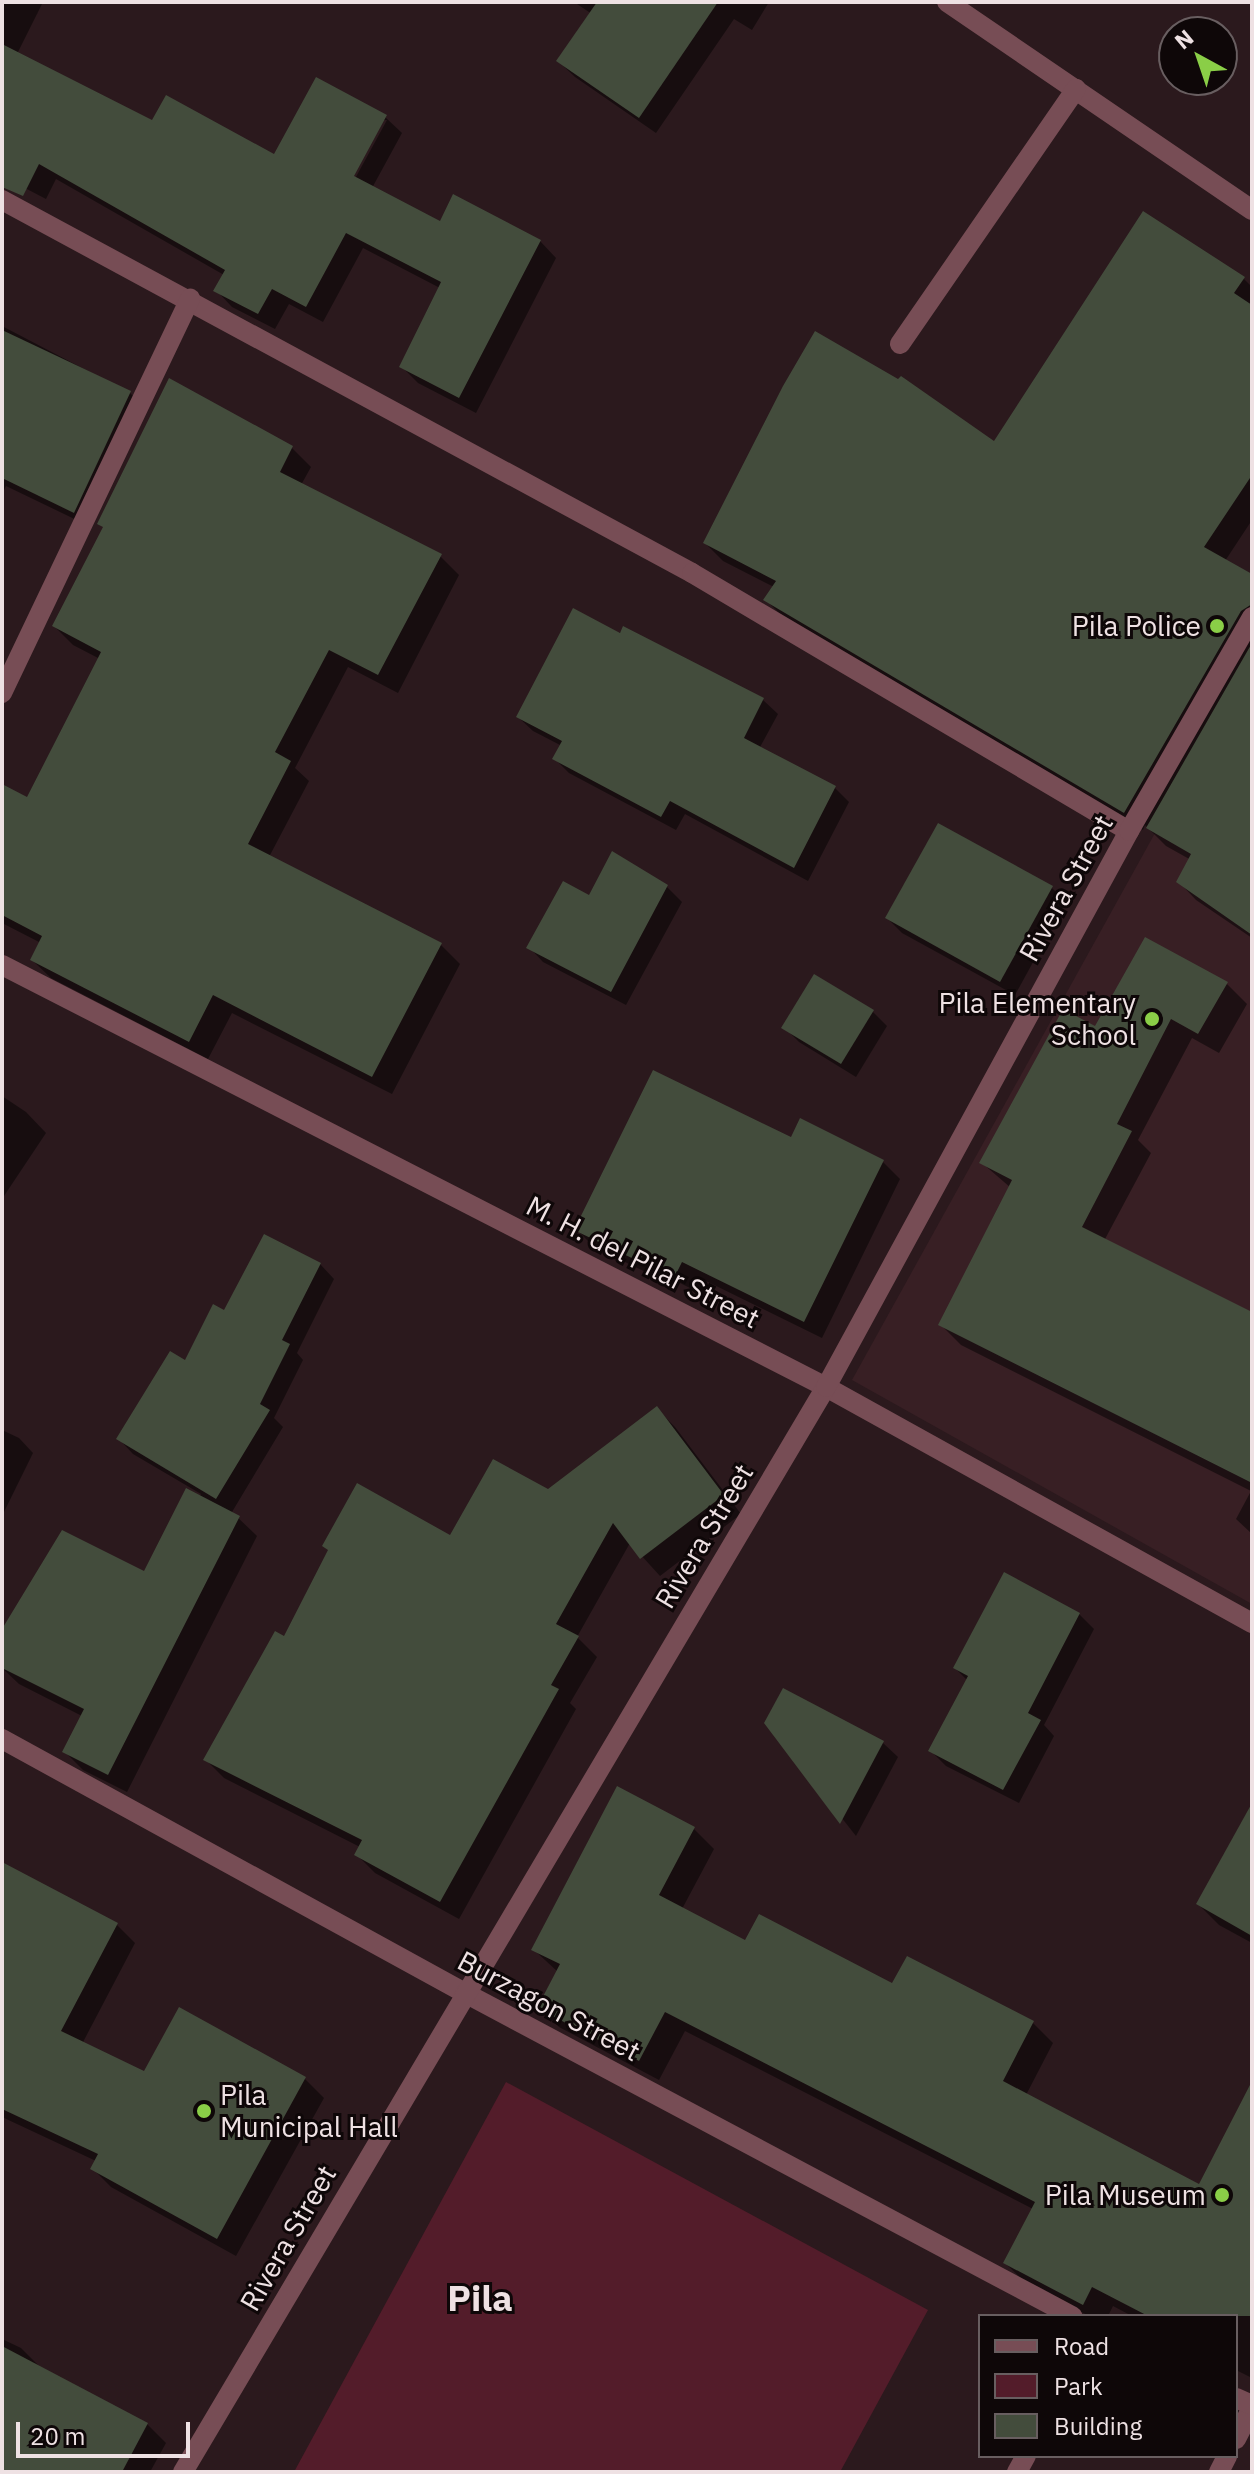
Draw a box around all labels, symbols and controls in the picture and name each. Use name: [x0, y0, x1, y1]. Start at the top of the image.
north arrow: [1158, 16, 1238, 96]
text: N: [1168, 23, 1199, 55]
place label: Pila Police: [1072, 609, 1201, 643]
marker: Pila Police: [1208, 617, 1226, 635]
street label: Rivera Street: [1012, 809, 1120, 967]
place label: Pila Elementary School: [939, 986, 1136, 1052]
marker: Pila Elementary School: [1143, 1010, 1161, 1028]
street label: M. H. del Pilar Street: [521, 1189, 765, 1335]
street label: Rivera Street: [648, 1458, 760, 1614]
street label: Burzagon Street: [452, 1944, 646, 2068]
place label: Pila Municipal Hall: [220, 2078, 398, 2144]
marker: Pila Municipal Hall: [195, 2102, 213, 2120]
street label: Rivera Street: [233, 2159, 343, 2317]
place label: Pila Museum: [1045, 2178, 1206, 2212]
marker: Pila Museum: [1213, 2186, 1231, 2204]
district label: Pila: [447, 2276, 513, 2320]
legend: [978, 2314, 1238, 2458]
text: Road: [1054, 2330, 1109, 2362]
text: Park: [1054, 2370, 1103, 2402]
scale bar: [20, 2406, 194, 2456]
text: Building: [1054, 2410, 1142, 2442]
text: 20 m: [30, 2420, 85, 2452]

